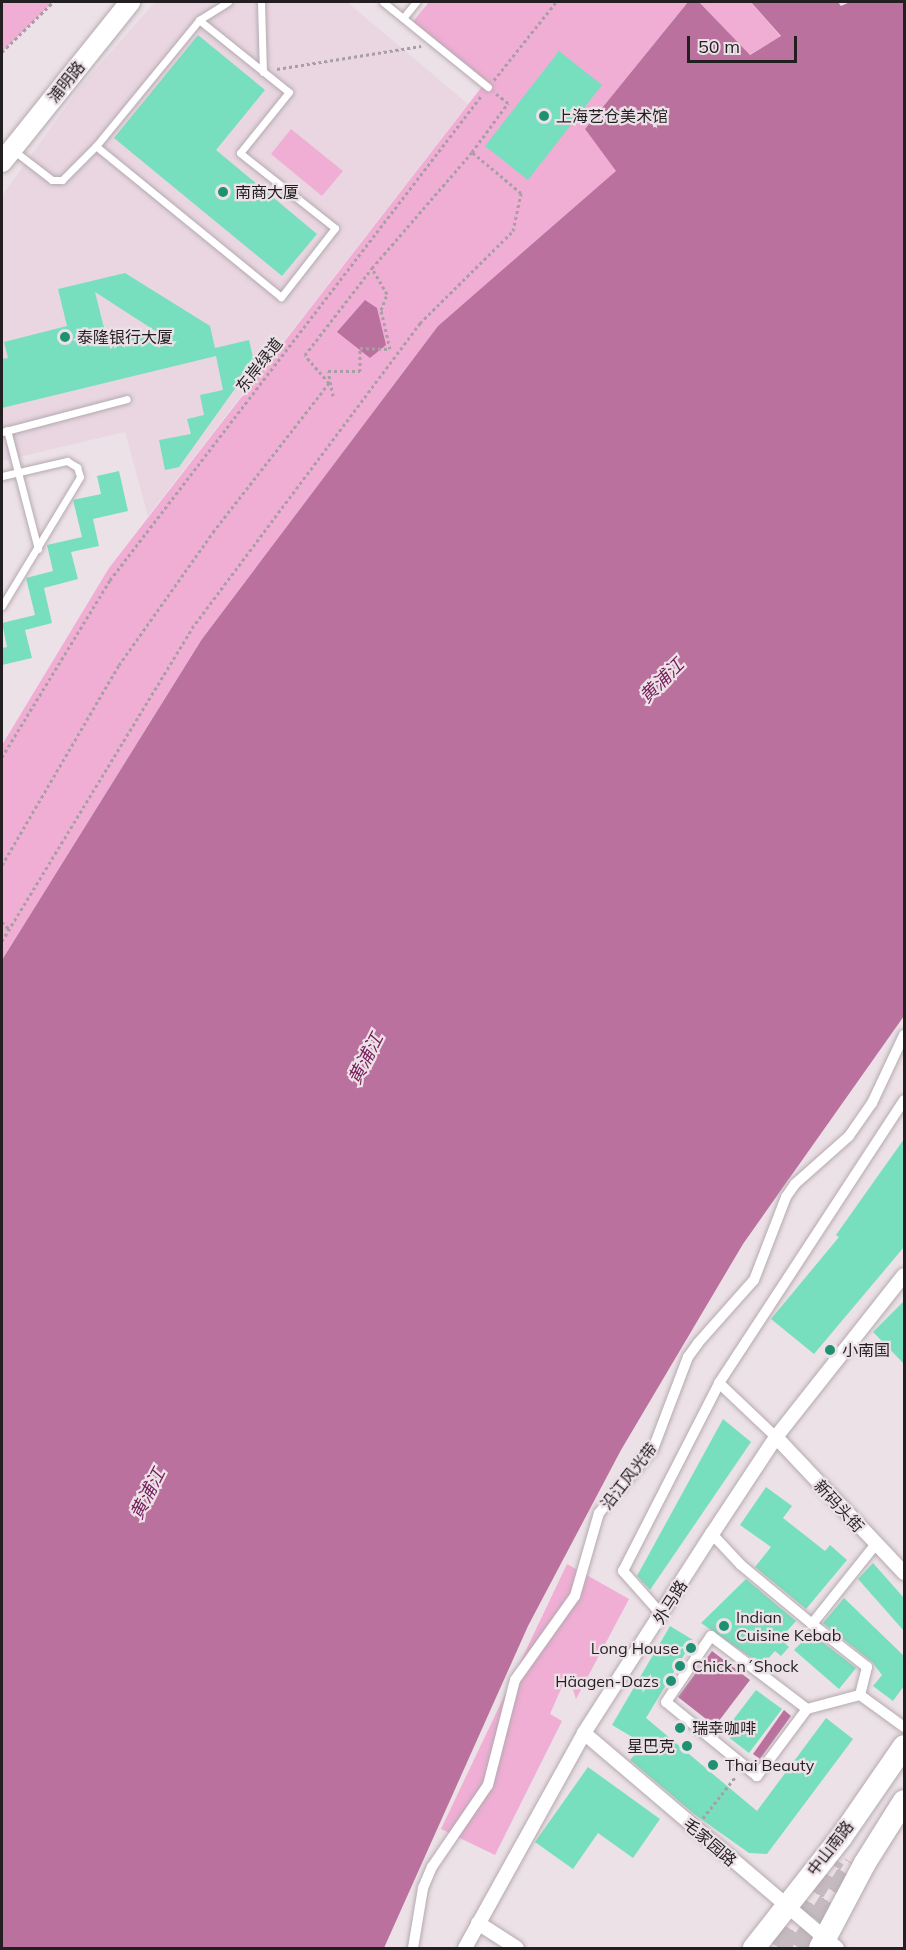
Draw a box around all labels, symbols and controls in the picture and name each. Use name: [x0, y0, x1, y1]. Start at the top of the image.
scale bar: [690, 24, 800, 62]
text: 50 m: [698, 35, 740, 58]
street label: 浦明路: [43, 57, 89, 107]
place label: 上海艺仓美术馆: [556, 106, 668, 126]
marker: 上海艺仓美术馆: [537, 109, 551, 123]
place label: 南商大厦: [235, 182, 299, 202]
marker: 南商大厦: [216, 185, 230, 199]
place label: 泰隆银行大厦: [77, 327, 173, 347]
marker: 泰隆银行大厦: [58, 330, 72, 344]
street label: 东岸绿道: [232, 334, 286, 396]
water label: 黄浦江: [635, 654, 689, 708]
water label: 黄浦江: [344, 1030, 388, 1088]
place label: 小南国: [842, 1340, 890, 1360]
marker: 小南国: [823, 1343, 837, 1357]
street label: 沿江风光带: [597, 1439, 661, 1513]
water label: 黄浦江: [126, 1465, 170, 1523]
street label: 新码头街: [810, 1476, 868, 1536]
street label: 外马路: [649, 1577, 691, 1627]
place label: Indian Cuisine Kebab: [736, 1607, 841, 1645]
marker: Indian Cuisine Kebab: [717, 1619, 731, 1633]
place label: Long House: [591, 1638, 679, 1658]
marker: Long House: [684, 1641, 698, 1655]
place label: Chick n´Shock: [692, 1656, 798, 1676]
marker: Chick n´Shock: [673, 1659, 687, 1673]
place label: Häagen-Dazs: [555, 1671, 659, 1691]
marker: Häagen-Dazs: [664, 1674, 678, 1688]
place label: 瑞幸咖啡: [692, 1718, 756, 1738]
marker: 瑞幸咖啡: [673, 1721, 687, 1735]
place label: 星巴克: [627, 1736, 675, 1756]
marker: 星巴克: [680, 1739, 694, 1753]
place label: Thai Beauty: [725, 1755, 814, 1775]
marker: Thai Beauty: [706, 1758, 720, 1772]
street label: 毛家园路: [680, 1814, 740, 1870]
street label: 中山南路: [803, 1817, 857, 1879]

